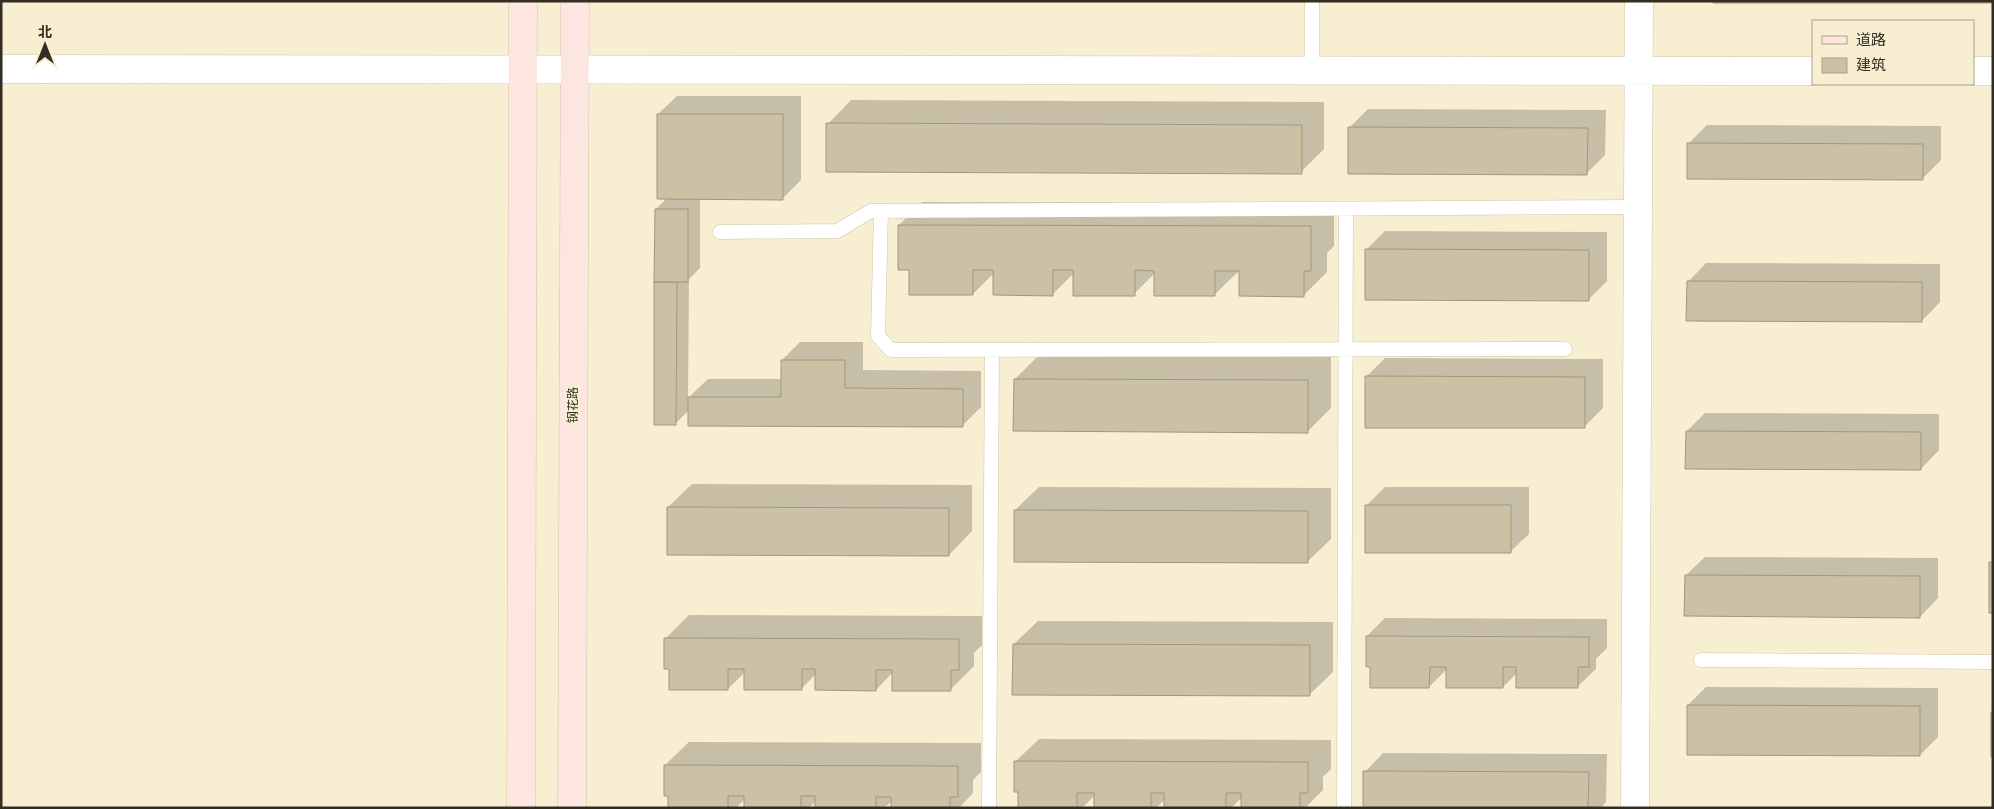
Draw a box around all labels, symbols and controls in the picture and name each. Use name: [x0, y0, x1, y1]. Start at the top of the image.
north arrow: [20, 20, 70, 70]
legend: [1812, 20, 1974, 85]
text: 北: [38, 23, 52, 43]
text: 道路: [1856, 30, 1886, 51]
text: 建筑: [1856, 55, 1886, 76]
street label: 钢花路: [565, 387, 582, 423]

